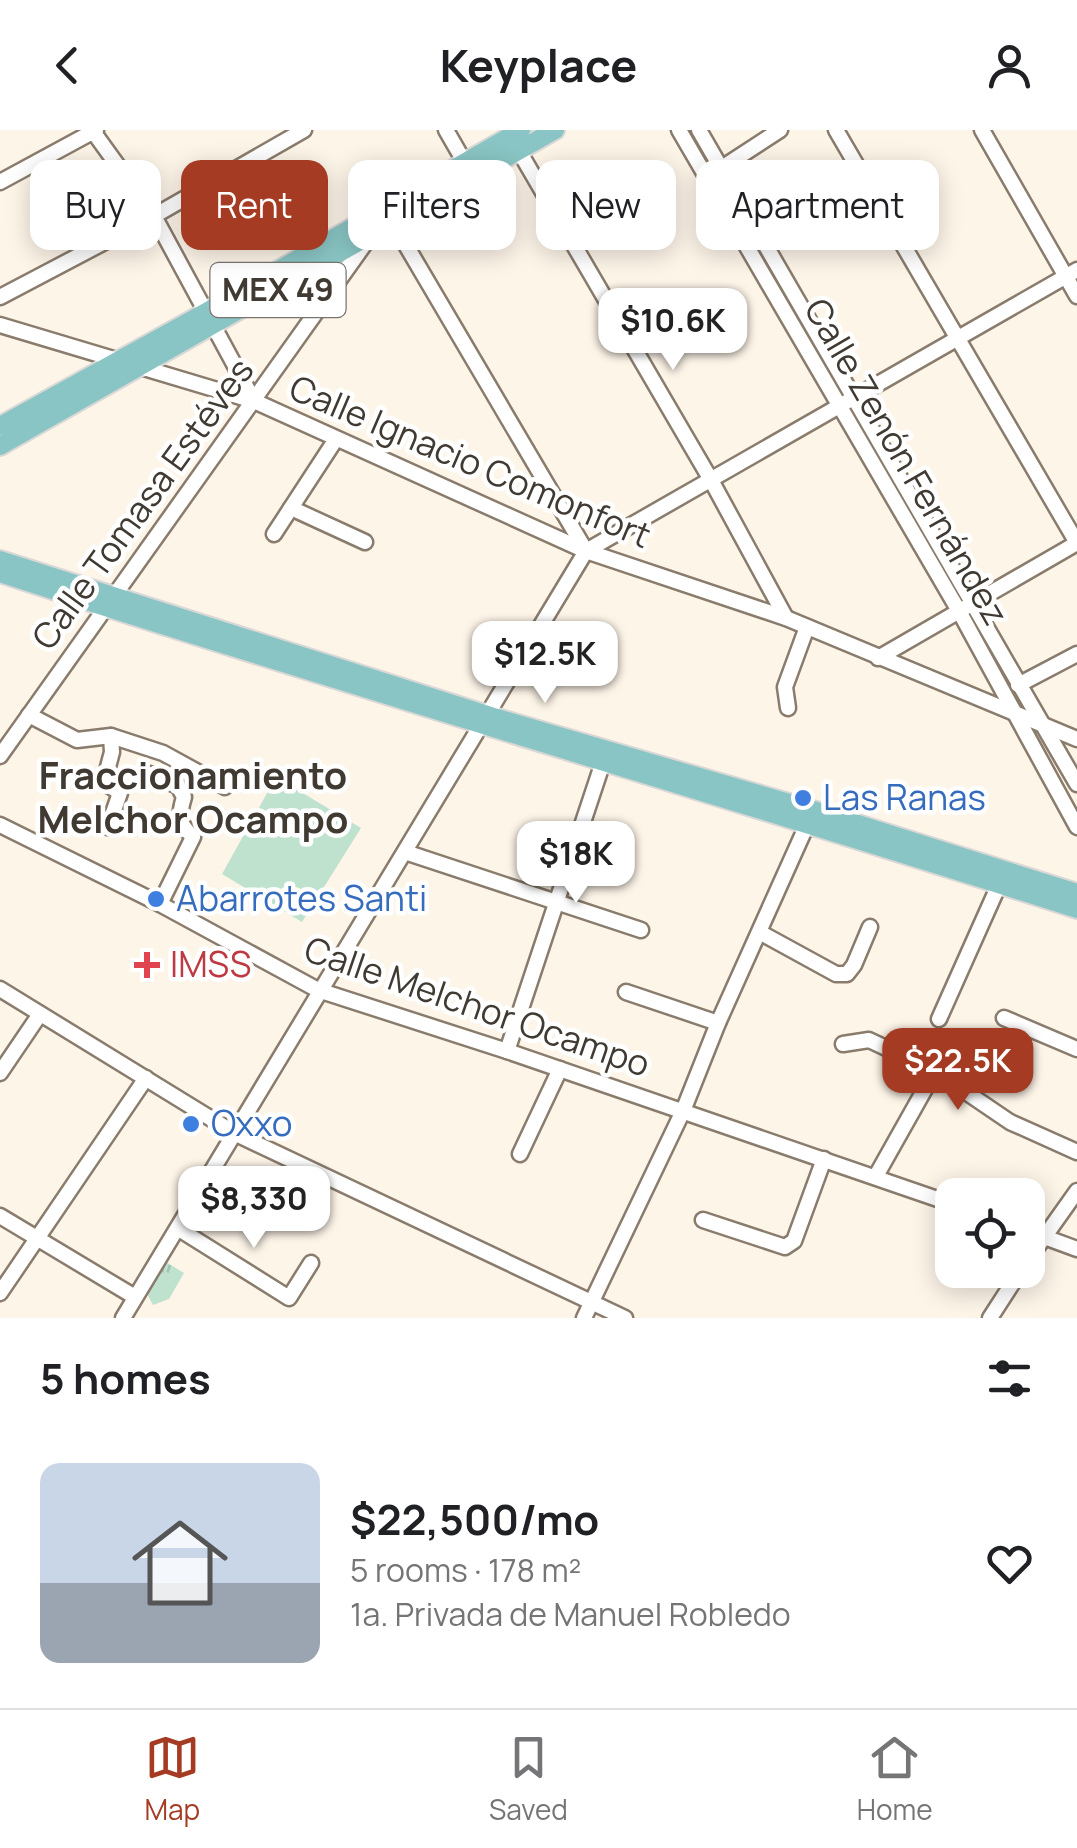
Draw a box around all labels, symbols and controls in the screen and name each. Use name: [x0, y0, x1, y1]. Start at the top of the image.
text: Keyplace: [440, 34, 637, 96]
icon: back: [40, 38, 95, 93]
icon: person: [982, 38, 1037, 93]
chip: Buy: [30, 160, 161, 250]
chip: Rent: [181, 160, 328, 250]
chip: Filters: [348, 160, 516, 250]
chip: New: [536, 160, 676, 250]
chip: Apartment: [696, 160, 939, 250]
road number: MEX 49: [210, 263, 346, 317]
pin: $10.6K: [592, 288, 754, 373]
street label: Calle Zenón Fernández: [794, 289, 1020, 634]
text: $10.6K: [620, 298, 726, 342]
street label: Calle Tomasa Estéves: [20, 348, 264, 659]
street label: Calle Ignacio Comonfort: [282, 363, 658, 559]
pin: $12.5K: [464, 621, 626, 706]
text: $12.5K: [494, 631, 596, 675]
district label: Fraccionamiento Melchor Ocampo: [38, 748, 348, 844]
place label: Las Ranas: [823, 773, 986, 821]
marker: Las Ranas: [792, 787, 814, 809]
pin: $18K: [517, 821, 635, 906]
text: $18K: [539, 831, 613, 875]
place label: Abarrotes Santi: [176, 874, 427, 922]
marker: Abarrotes Santi: [145, 888, 167, 910]
street label: Calle Melchor Ocampo: [298, 924, 656, 1088]
place label: IMSS: [170, 940, 251, 988]
marker: IMSS: [134, 952, 160, 978]
pin: $22.5K: [877, 1028, 1039, 1113]
text: $22.5K: [904, 1038, 1012, 1082]
place label: Oxxo: [211, 1099, 293, 1147]
marker: Oxxo: [180, 1113, 202, 1135]
pin: $8,330: [173, 1166, 335, 1251]
text: $8,330: [200, 1176, 308, 1220]
map controls: [935, 1178, 1045, 1288]
button: locate: [935, 1178, 1045, 1288]
text: 5 homes: [40, 1349, 211, 1407]
icon: filters: [982, 1351, 1037, 1406]
text: $22,500/mo: [350, 1490, 599, 1548]
icon: home: [120, 1503, 240, 1623]
icon: heart: [982, 1536, 1037, 1591]
text: 5 rooms · 178 m²: [350, 1548, 581, 1592]
text: 1a. Privada de Manuel Robledo: [350, 1592, 791, 1636]
tab: Map: [144, 1730, 200, 1828]
tab: Saved: [489, 1730, 568, 1828]
tab: Home: [857, 1730, 933, 1828]

